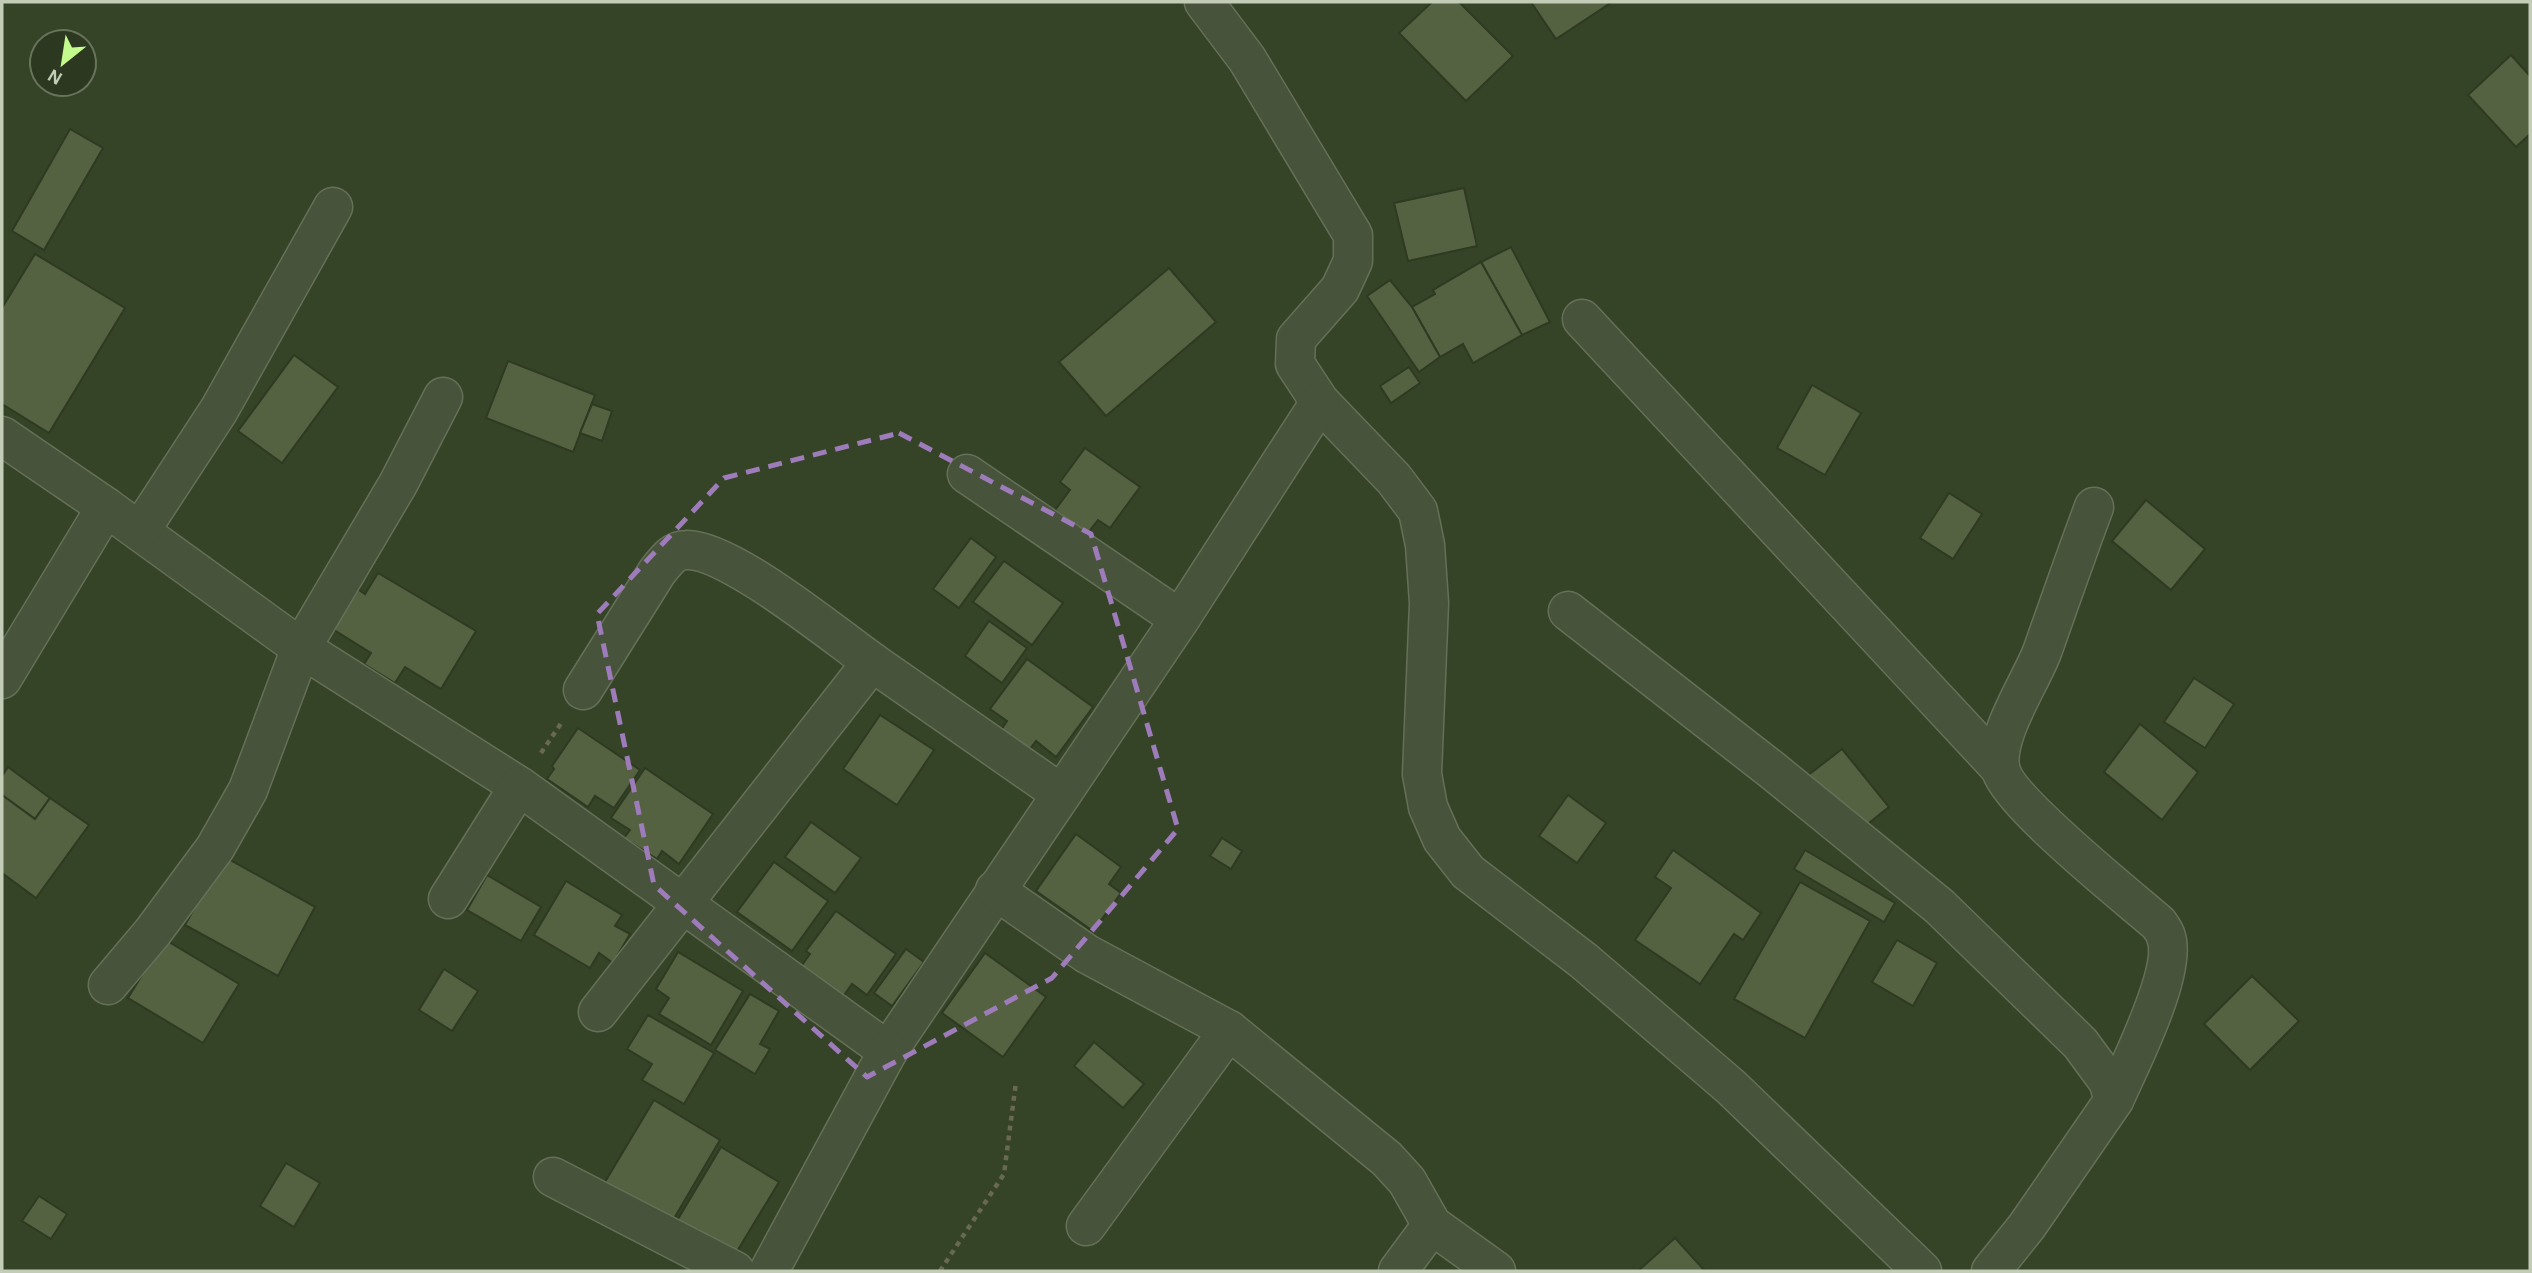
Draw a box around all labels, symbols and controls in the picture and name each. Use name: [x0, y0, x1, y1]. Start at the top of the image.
north arrow: [28, 28, 98, 98]
text: N: [45, 65, 66, 88]

